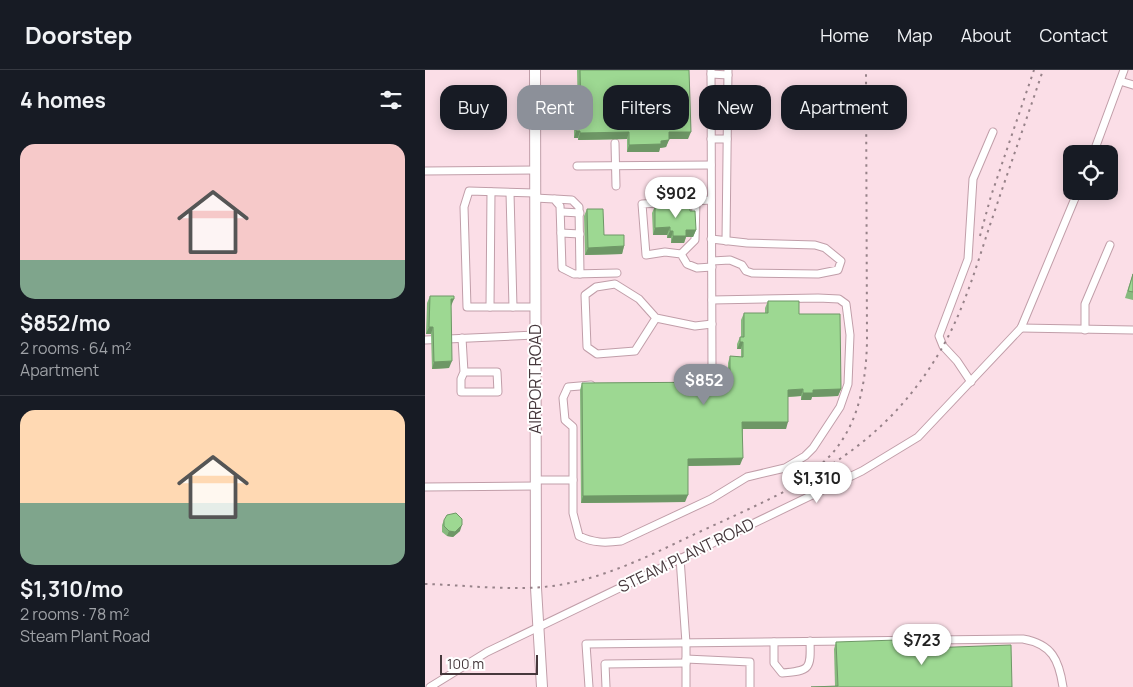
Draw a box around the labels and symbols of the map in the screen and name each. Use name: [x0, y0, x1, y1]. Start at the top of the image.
pin: $902: [646, 176, 706, 219]
street label: AIRPORT ROAD: [524, 324, 546, 434]
pin: $852: [674, 364, 734, 406]
pin: $1,310: [776, 462, 858, 504]
street label: STEAM PLANT ROAD: [614, 512, 758, 597]
pin: $723: [892, 624, 952, 666]
scale bar: [440, 652, 537, 675]

